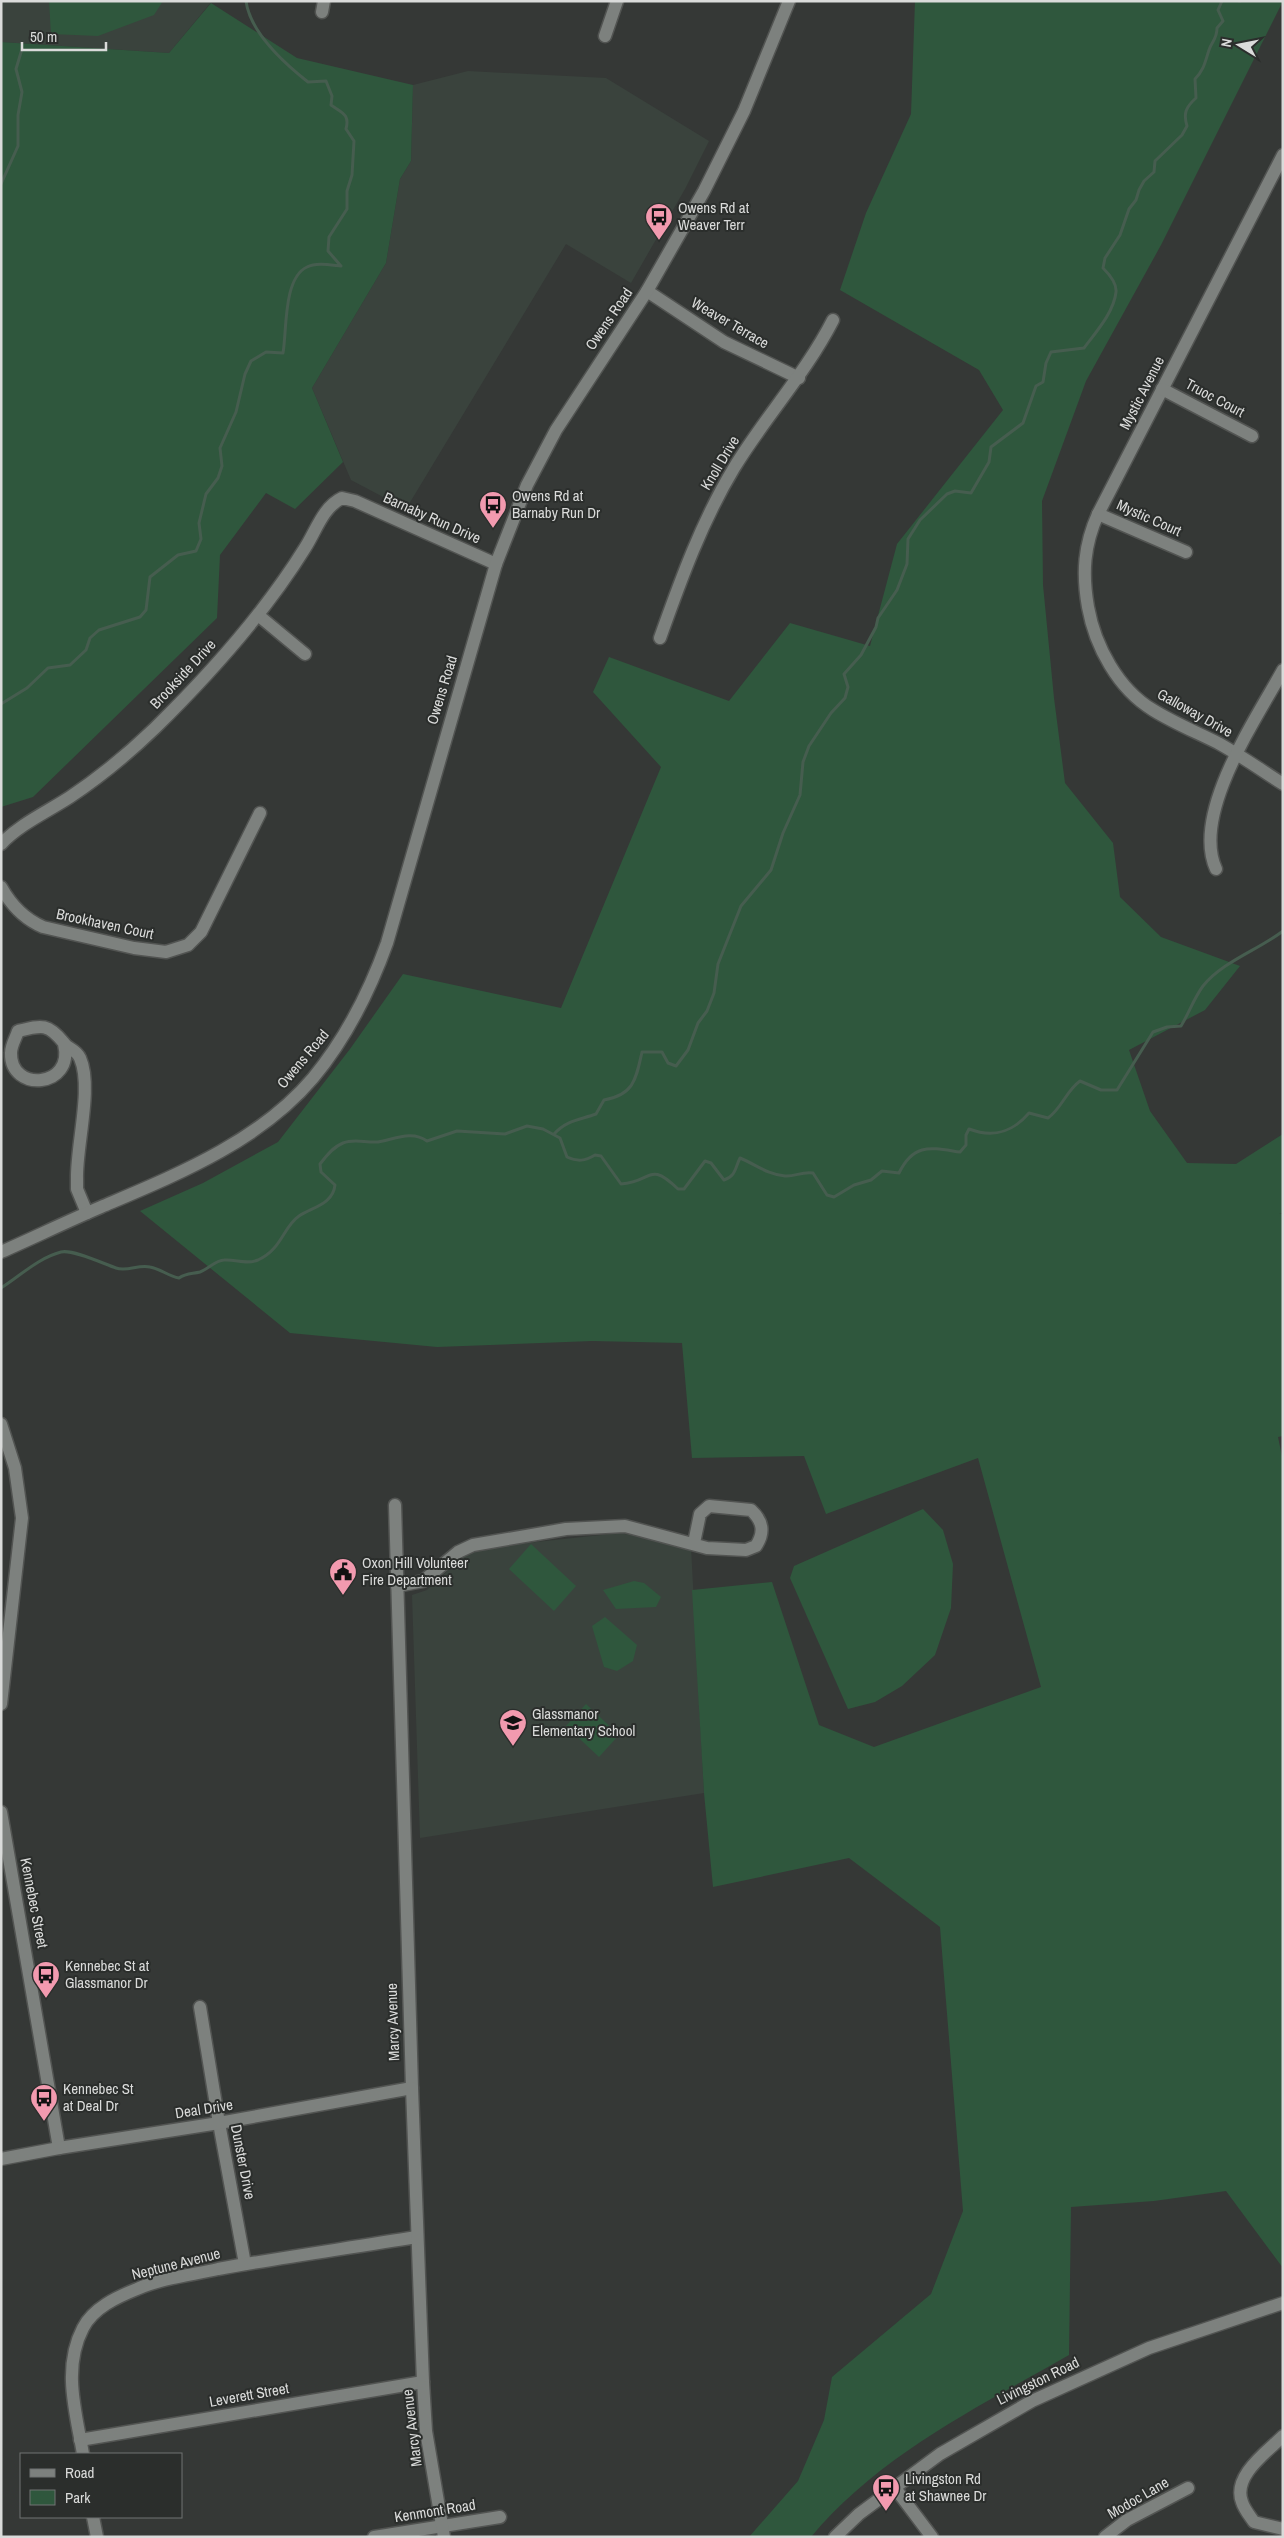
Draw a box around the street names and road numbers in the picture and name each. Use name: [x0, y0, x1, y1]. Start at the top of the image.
street label: Owens Road: [580, 283, 637, 354]
street label: Weaver Terrace: [688, 292, 773, 353]
street label: Mystic Avenue: [1114, 352, 1169, 433]
street label: Truoc Court: [1182, 373, 1249, 422]
street label: Knoll Drive: [695, 431, 744, 494]
street label: Barnaby Run Drive: [380, 487, 484, 548]
street label: Mystic Court: [1113, 494, 1186, 541]
street label: Brookside Drive: [145, 634, 220, 713]
street label: Owens Road: [421, 653, 462, 727]
street label: Galloway Drive: [1154, 683, 1237, 742]
street label: Brookhaven Court: [54, 903, 156, 944]
street label: Owens Road: [272, 1025, 334, 1093]
street label: Kennebec Street: [15, 1856, 54, 1950]
street label: Marcy Avenue: [381, 1983, 404, 2061]
street label: Deal Drive: [174, 2094, 234, 2123]
street label: Dunster Drive: [226, 2123, 261, 2201]
street label: Neptune Avenue: [129, 2242, 223, 2285]
street label: Livingston Road: [993, 2351, 1083, 2410]
street label: Leverett Street: [207, 2377, 291, 2412]
street label: Marcy Avenue: [396, 2388, 427, 2468]
street label: Modoc Lane: [1103, 2471, 1172, 2524]
street label: Kenmont Road: [393, 2494, 477, 2527]

